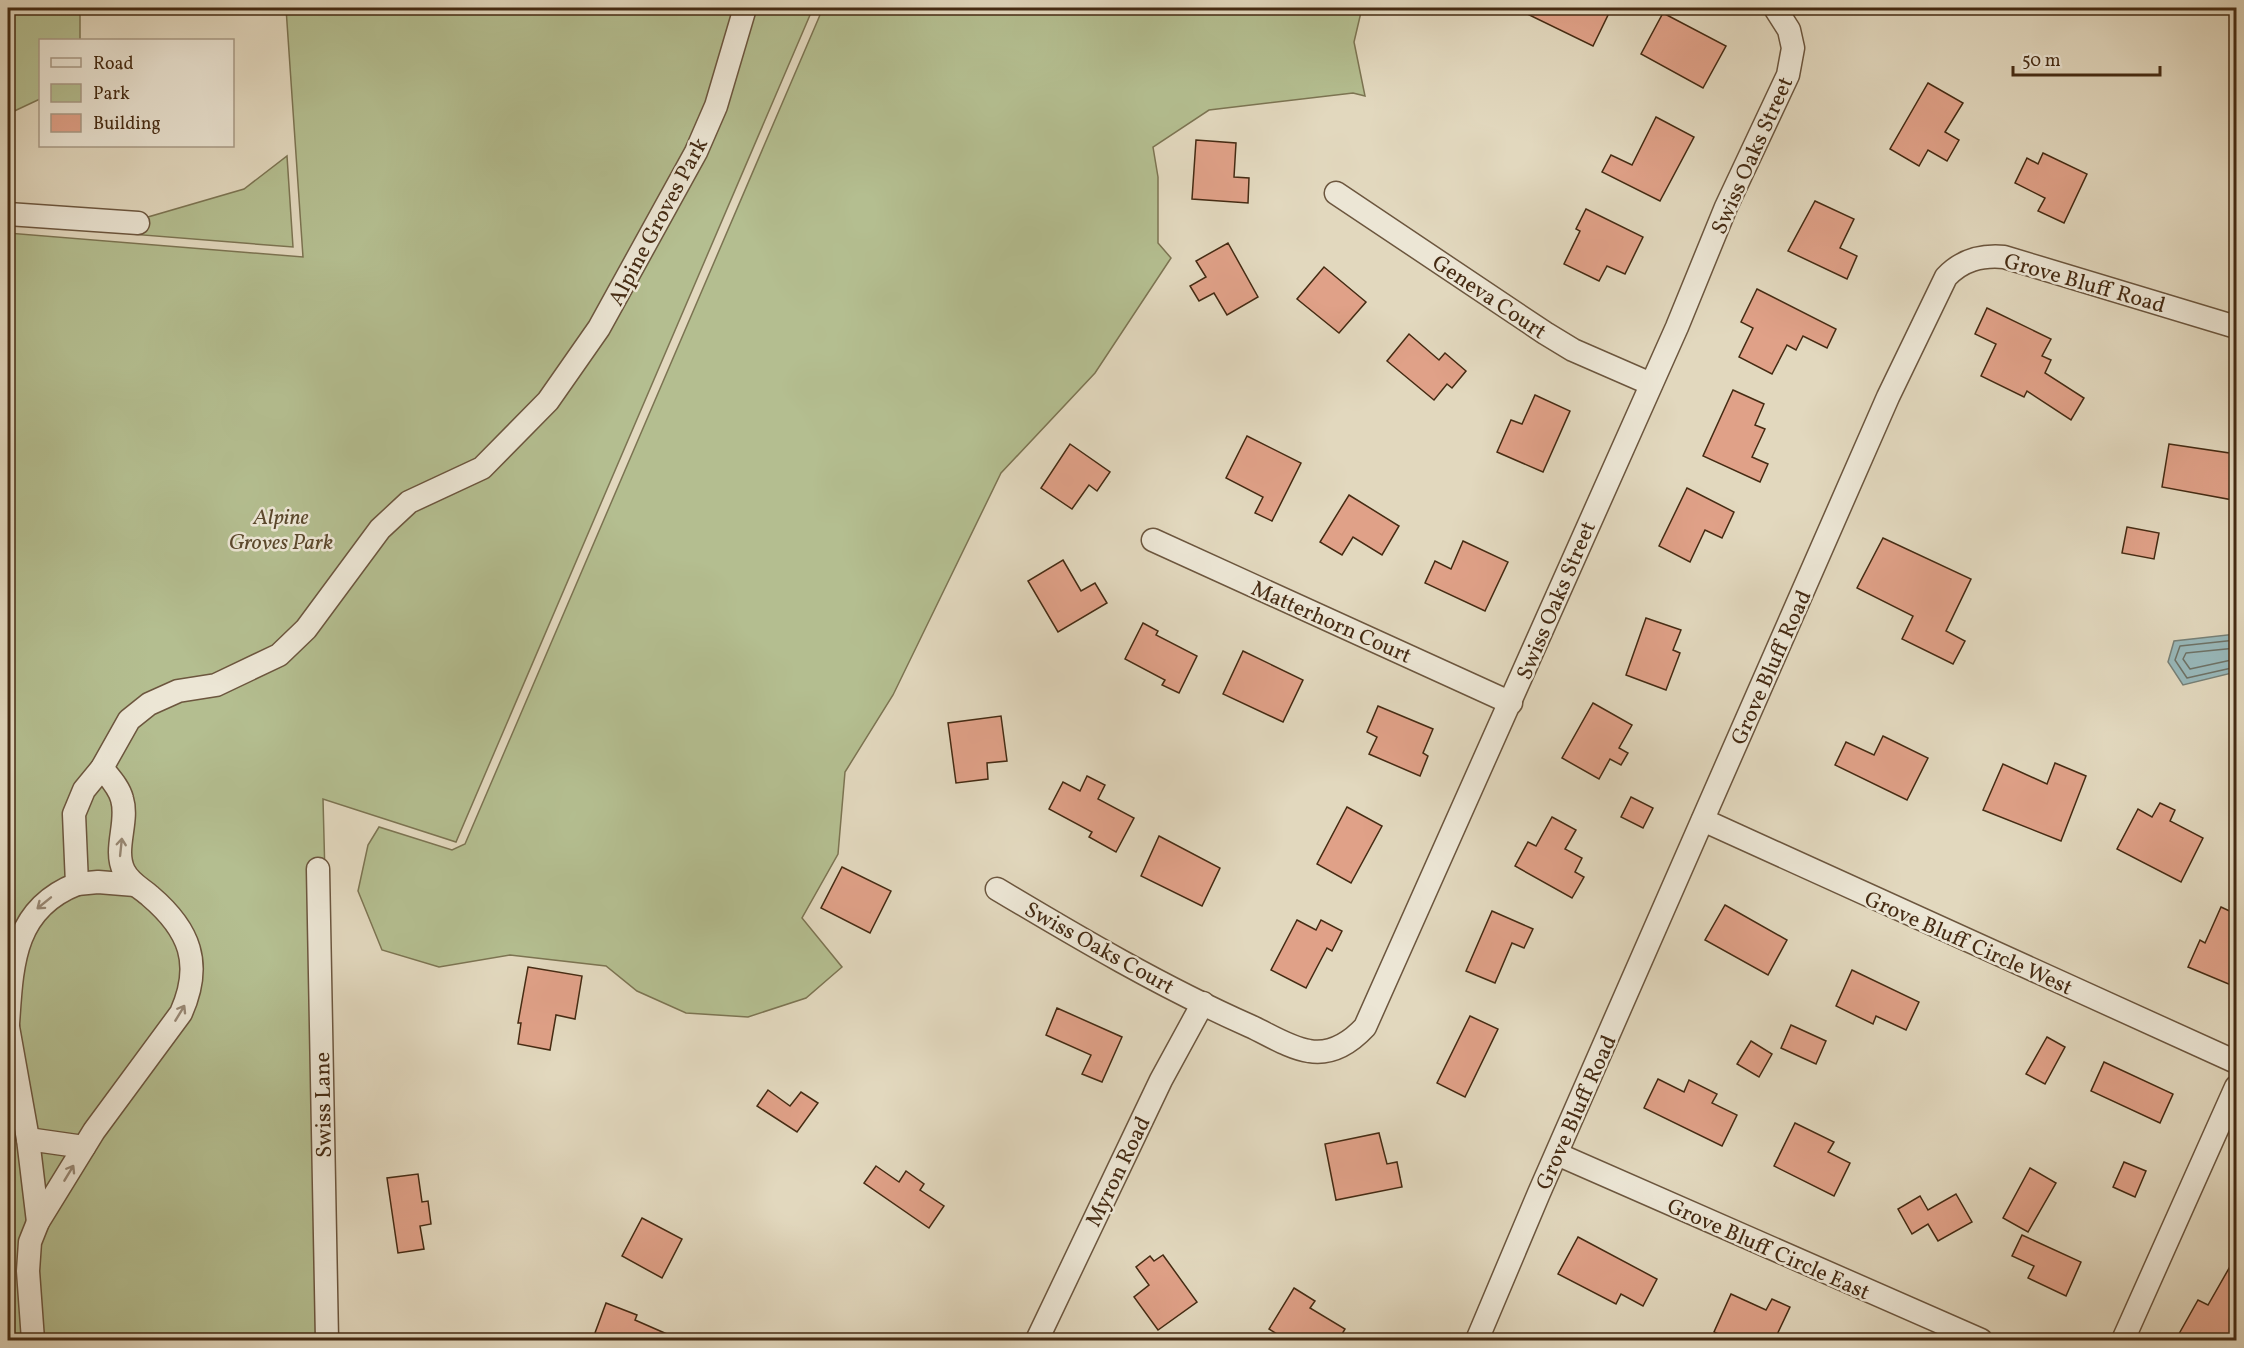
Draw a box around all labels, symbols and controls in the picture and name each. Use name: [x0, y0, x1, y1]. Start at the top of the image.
legend: [39, 39, 234, 147]
scale bar: [2013, 39, 2160, 77]
text: 50 m: [2022, 49, 2061, 74]
text: Road: [93, 52, 134, 77]
street label: Swiss Oaks Street: [1705, 72, 1802, 240]
text: Park: [93, 82, 130, 107]
text: Building: [93, 112, 161, 137]
street label: Alpine Groves Park: [602, 132, 717, 312]
street label: Grove Bluff Road: [2000, 247, 2169, 322]
street label: Geneva Court: [1425, 248, 1552, 348]
park label: Alpine Groves Park: [229, 503, 333, 559]
street label: Swiss Oaks Street: [1510, 517, 1605, 685]
street label: Matterhorn Court: [1246, 574, 1416, 673]
street label: Grove Bluff Road: [1724, 586, 1820, 750]
one-way arrow: [116, 838, 127, 858]
street label: Grove Bluff Circle West: [1859, 884, 2077, 1004]
street label: Swiss Oaks Court: [1018, 895, 1180, 1003]
one-way arrow: [36, 897, 52, 910]
one-way arrow: [174, 1005, 186, 1022]
street label: Grove Bluff Road: [1529, 1031, 1625, 1195]
street label: Swiss Lane: [308, 1052, 341, 1158]
street label: Myron Road: [1079, 1112, 1159, 1233]
one-way arrow: [63, 1165, 75, 1182]
street label: Grove Bluff Circle East: [1662, 1192, 1875, 1309]

